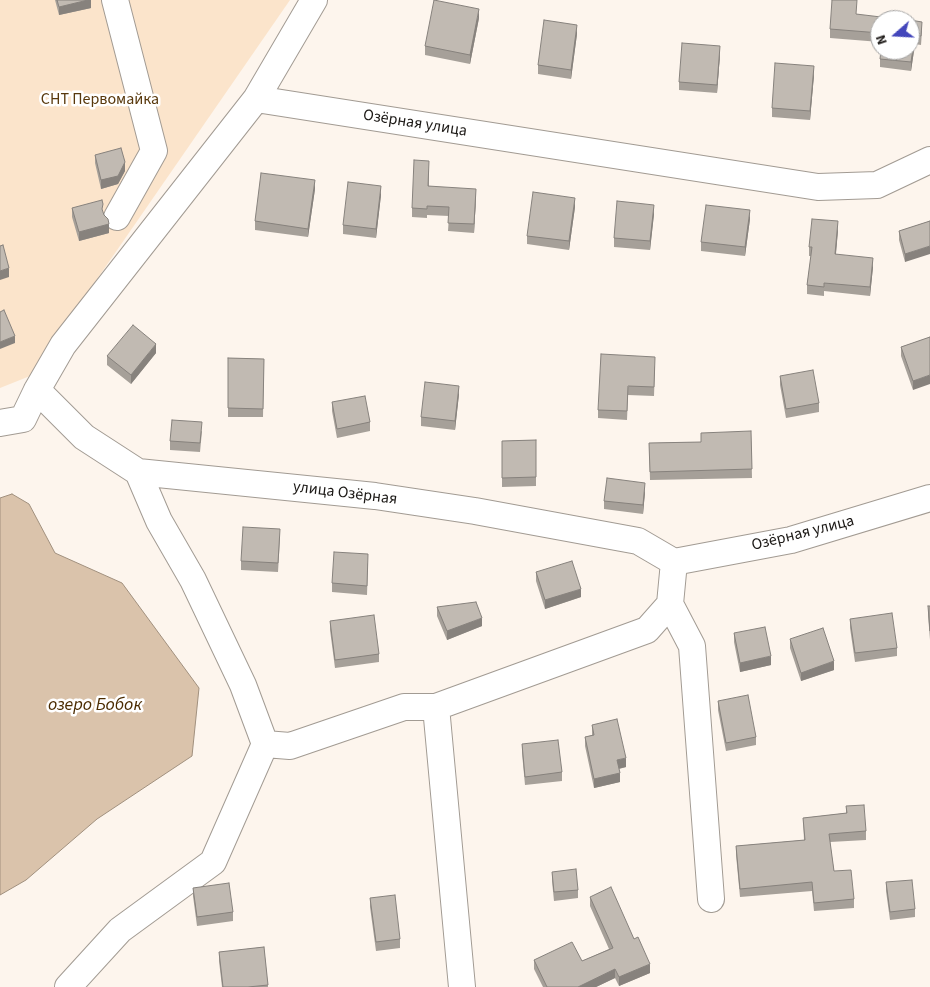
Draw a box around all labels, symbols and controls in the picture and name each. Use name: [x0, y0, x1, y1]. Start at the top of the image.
north arrow: [870, 10, 920, 60]
text: N: [871, 32, 893, 47]
park label: СНТ Первомайка: [41, 90, 159, 110]
street label: Озёрная улица: [362, 106, 468, 142]
street label: улица Озёрная: [292, 478, 398, 510]
street label: Озёрная улица: [750, 512, 856, 556]
water label: озеро Бобок: [48, 695, 142, 717]

